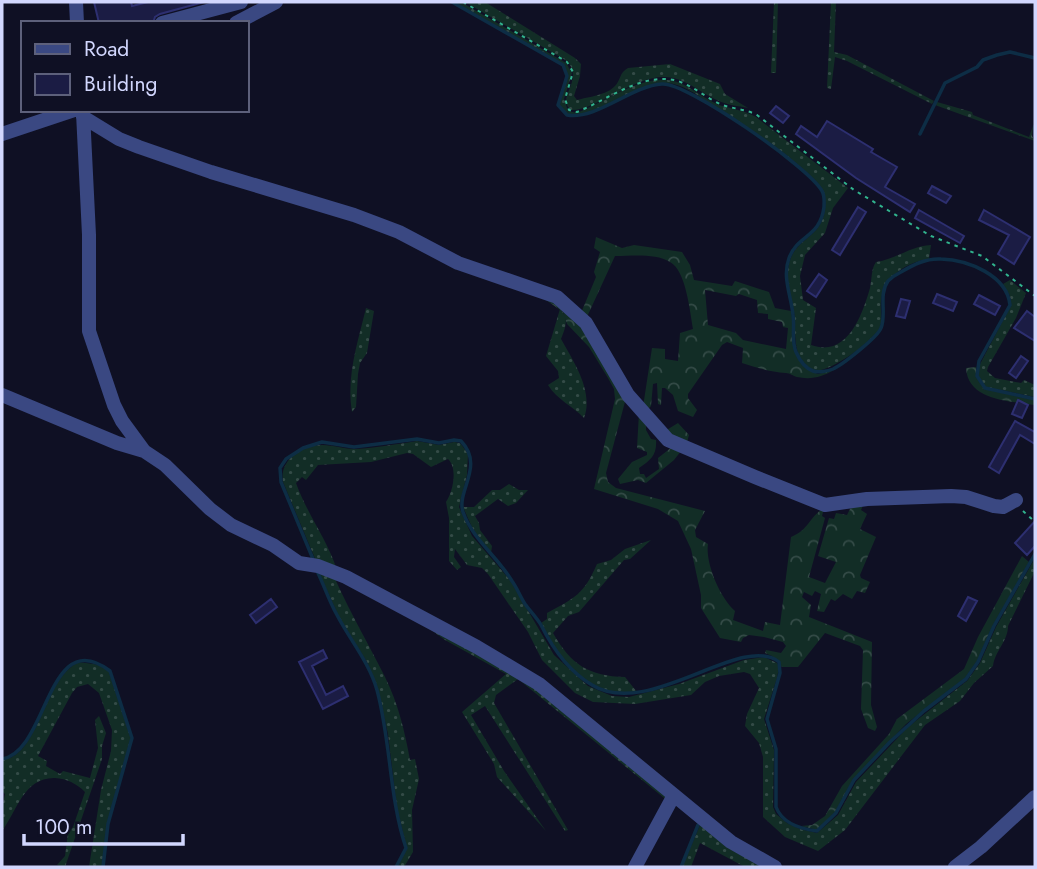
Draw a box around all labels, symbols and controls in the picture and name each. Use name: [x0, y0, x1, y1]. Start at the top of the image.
legend: [21, 21, 248, 112]
text: Road: [84, 34, 129, 64]
text: Building: [84, 69, 157, 99]
scale bar: [24, 802, 184, 846]
text: 100 m: [35, 812, 92, 842]

